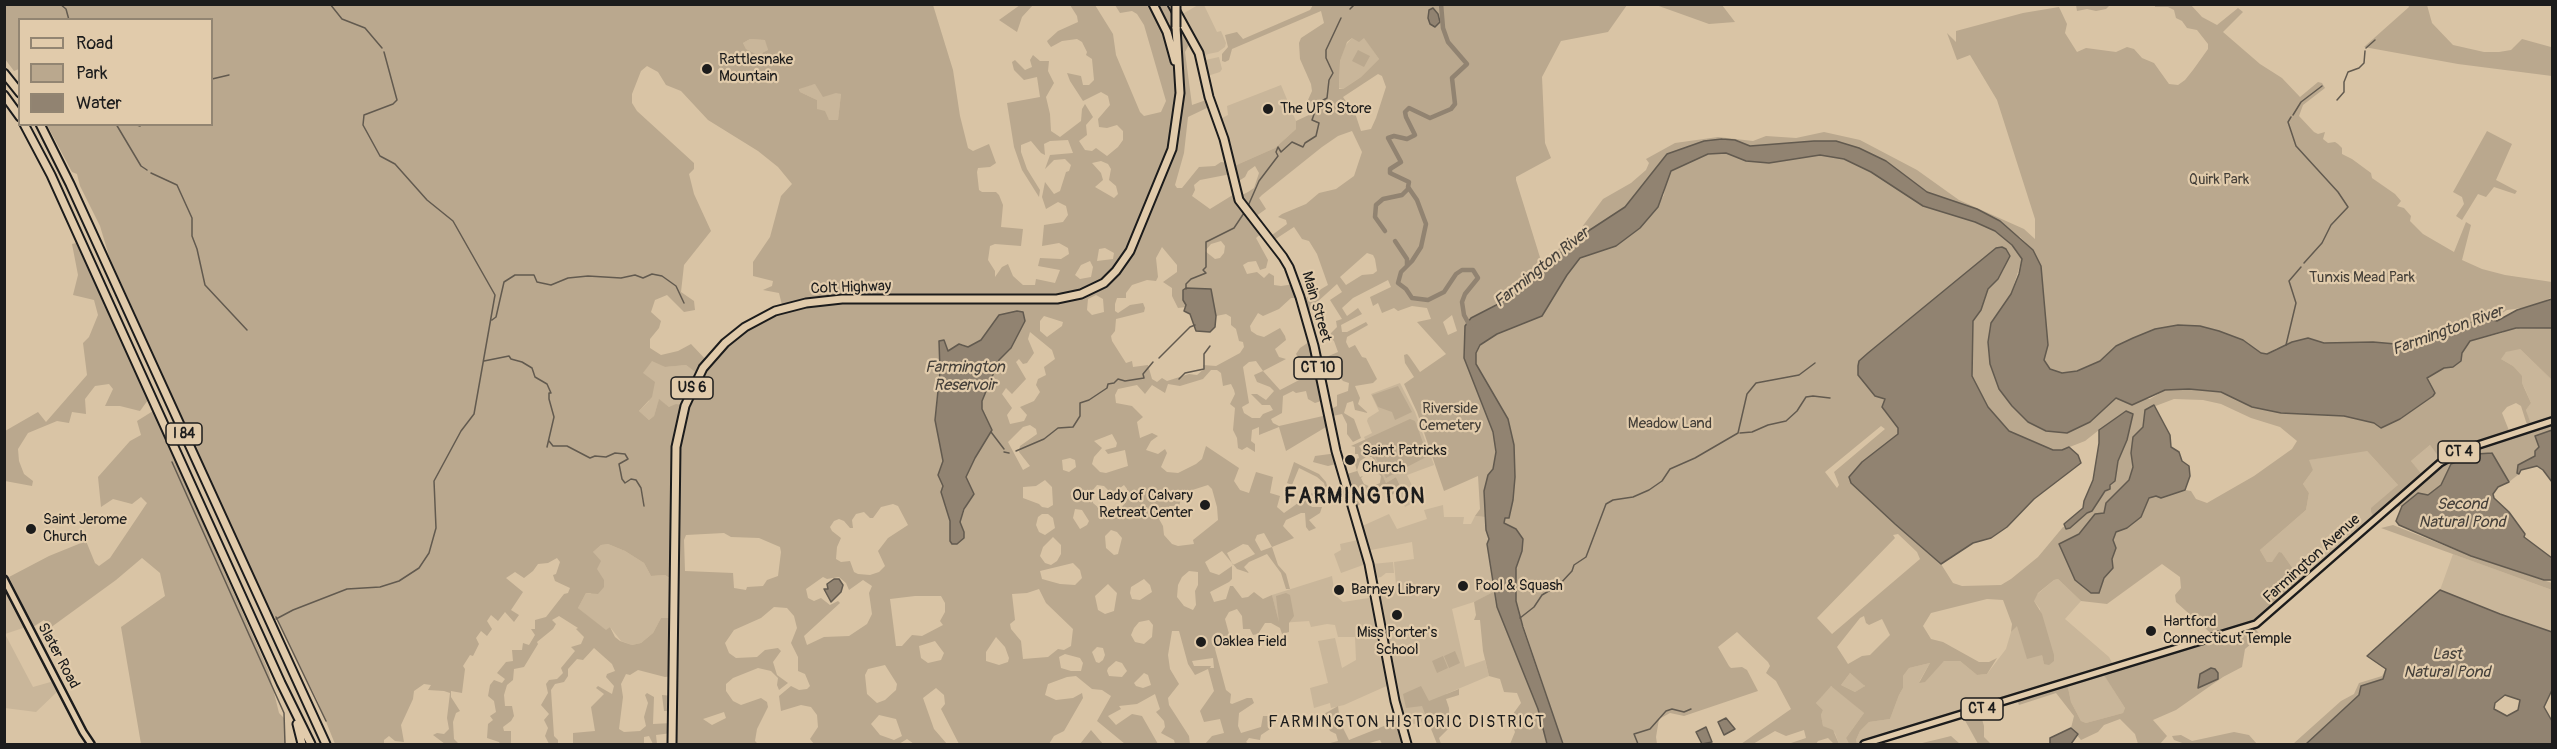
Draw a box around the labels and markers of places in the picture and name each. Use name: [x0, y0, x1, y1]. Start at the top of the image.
place label: Rattlesnake Mountain: [719, 51, 793, 86]
marker: Rattlesnake Mountain: [700, 62, 714, 76]
place label: The UPS Store: [1280, 100, 1372, 118]
marker: The UPS Store: [1261, 102, 1275, 116]
place label: Saint Patricks Church: [1362, 442, 1447, 477]
marker: Saint Patricks Church: [1343, 453, 1357, 467]
place label: Our Lady of Calvary Retreat Center: [1072, 487, 1193, 522]
marker: Our Lady of Calvary Retreat Center: [1198, 498, 1212, 512]
place label: Saint Jerome Church: [43, 511, 127, 546]
marker: Saint Jerome Church: [24, 522, 38, 536]
place label: Pool & Squash: [1475, 577, 1563, 595]
marker: Pool & Squash: [1456, 579, 1470, 593]
place label: Barney Library: [1351, 581, 1440, 599]
marker: Barney Library: [1332, 583, 1346, 597]
marker: Miss Porter's School: [1390, 608, 1404, 622]
place label: Hartford Connecticut Temple: [2163, 613, 2291, 648]
place label: Miss Porter's School: [1357, 624, 1437, 659]
marker: Hartford Connecticut Temple: [2144, 624, 2158, 638]
place label: Oaklea Field: [1213, 633, 1287, 651]
marker: Oaklea Field: [1194, 635, 1208, 649]

